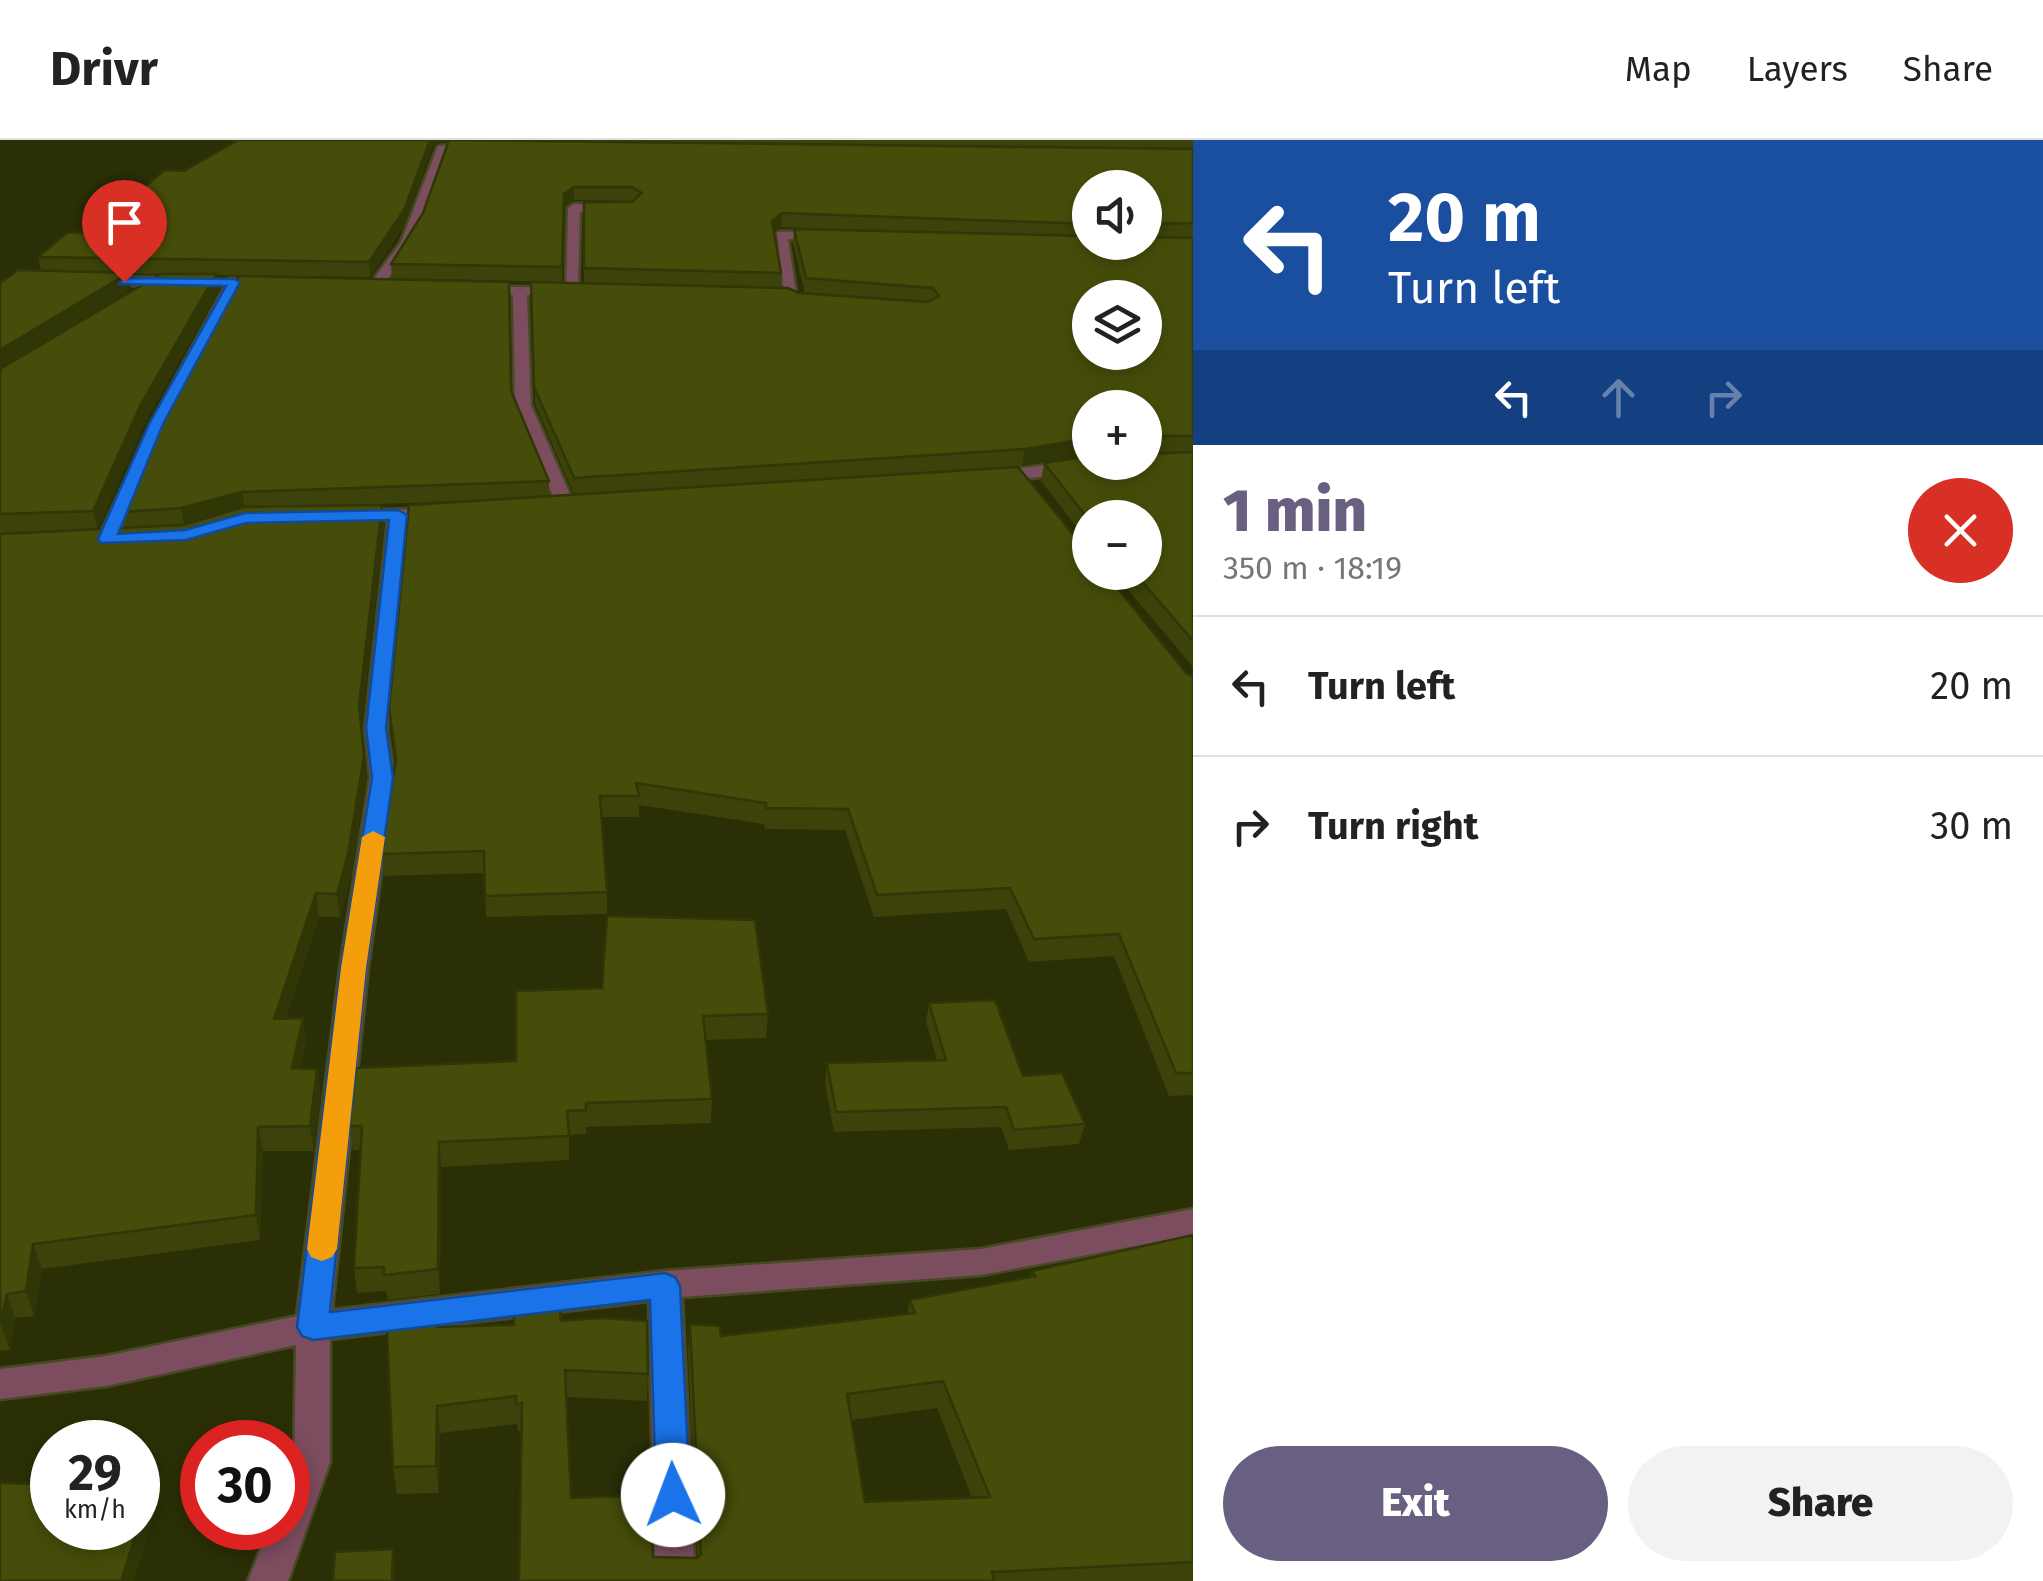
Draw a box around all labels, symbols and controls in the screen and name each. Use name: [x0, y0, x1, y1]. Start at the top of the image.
text: Drivr: [50, 40, 158, 98]
text: Map: [1625, 48, 1692, 90]
text: Layers: [1747, 48, 1848, 90]
text: Share: [1903, 48, 1993, 90]
map controls: [1072, 170, 1162, 590]
button: sound: [1072, 170, 1162, 260]
text: 20 m: [1388, 176, 1541, 260]
pin: [82, 180, 167, 283]
icon: left: [1223, 180, 1353, 310]
icon: arrive: [97, 195, 152, 250]
text: Turn left: [1388, 261, 1560, 315]
button: layers: [1072, 280, 1162, 370]
icon: left: [1486, 370, 1541, 425]
icon: ahead: [1591, 370, 1646, 425]
icon: right: [1696, 370, 1751, 425]
button: +: [1072, 390, 1162, 480]
text: 1 min: [1223, 475, 1367, 547]
button: close: [1908, 478, 2013, 583]
button: −: [1072, 500, 1162, 590]
text: 350 m · 18:19: [1223, 549, 1402, 587]
icon: left: [1223, 659, 1278, 714]
text: Turn left: [1308, 663, 1455, 709]
text: 20 m: [1930, 663, 2013, 709]
icon: right: [1223, 799, 1278, 854]
text: Turn right: [1308, 803, 1478, 849]
text: 30 m: [1930, 803, 2013, 849]
speed limit sign: 30: [180, 1420, 310, 1550]
text: 29: [68, 1443, 122, 1503]
position arrow: [621, 1443, 725, 1547]
button: Exit: [1223, 1446, 1608, 1561]
button: Share: [1628, 1446, 2013, 1561]
text: km/h: [64, 1495, 126, 1525]

